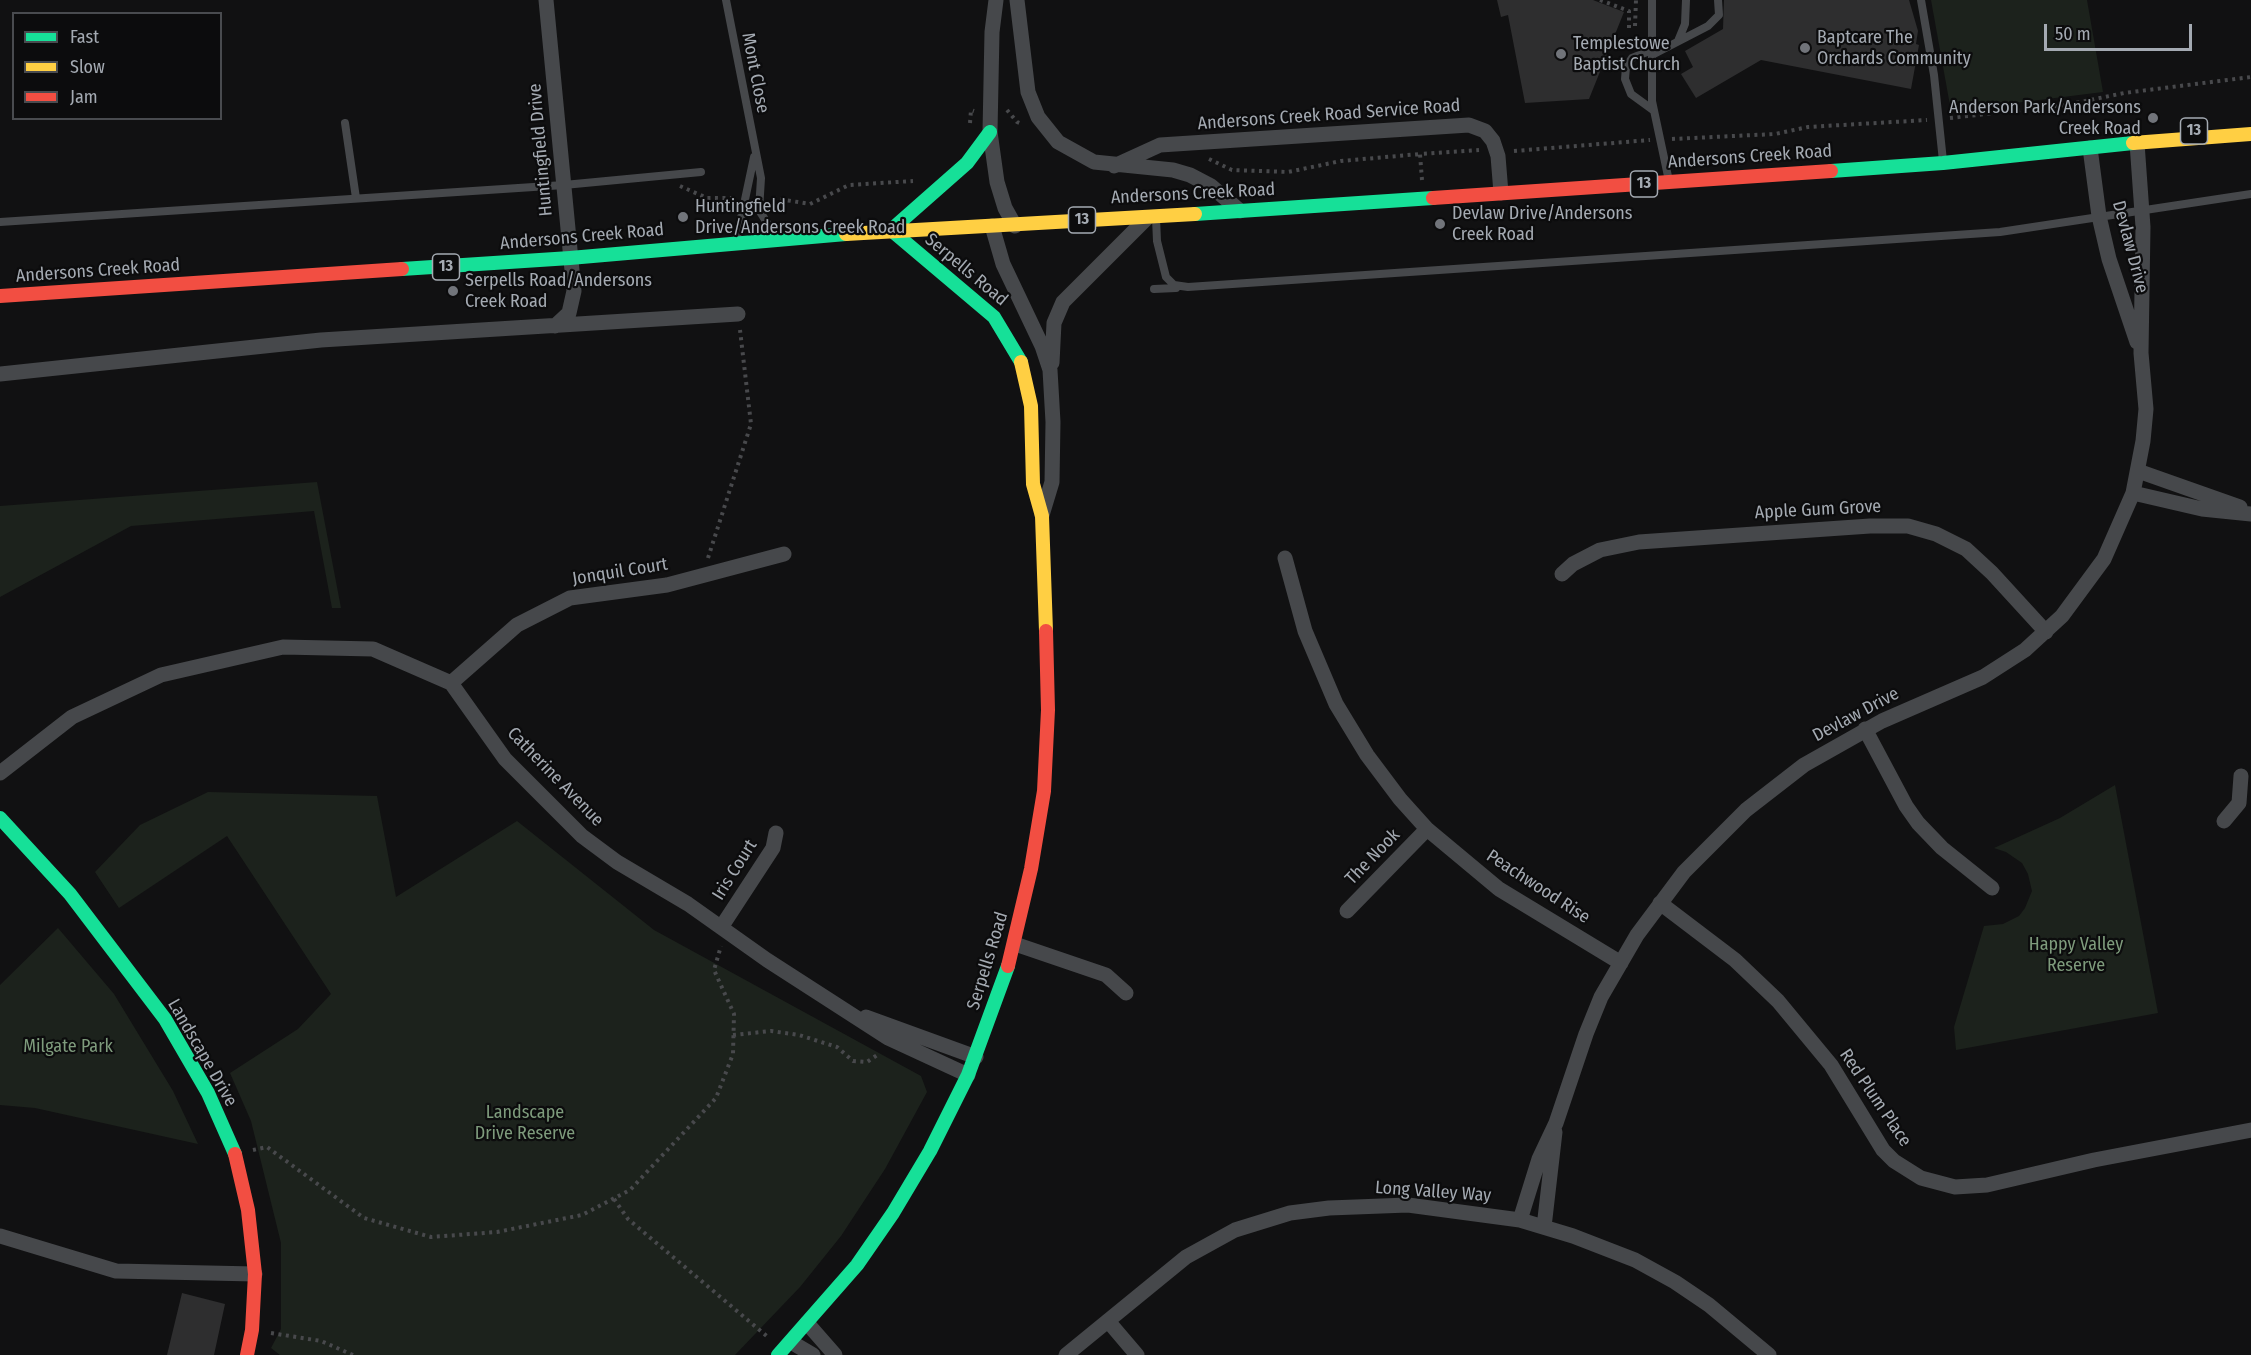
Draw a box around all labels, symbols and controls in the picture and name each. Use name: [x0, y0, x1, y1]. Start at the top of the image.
legend: [12, 12, 222, 120]
scale bar: [2047, 12, 2196, 50]
text: 50 m: [2055, 23, 2091, 45]
text: Fast: [70, 26, 99, 48]
place label: Baptcare The Orchards Community: [1817, 27, 1971, 70]
street label: Mont Close: [737, 31, 773, 115]
place label: Templestowe Baptist Church: [1573, 33, 1680, 76]
marker: Baptcare The Orchards Community: [1798, 41, 1812, 55]
marker: Templestowe Baptist Church: [1554, 47, 1568, 61]
text: Slow: [70, 56, 105, 78]
street label: Huntingfield Drive: [524, 83, 558, 217]
text: Jam: [70, 86, 98, 108]
street label: Andersons Creek Road Service Road: [1197, 95, 1461, 135]
place label: Anderson Park/Andersons Creek Road: [1949, 97, 2141, 140]
marker: Anderson Park/Andersons Creek Road: [2146, 111, 2160, 125]
road number: 13: [2180, 118, 2208, 144]
street label: Andersons Creek Road: [1667, 140, 1833, 174]
road number: 13: [1630, 171, 1658, 197]
street label: Andersons Creek Road: [1110, 179, 1276, 209]
place label: Huntingfield Drive/Andersons Creek Road: [695, 196, 905, 238]
street label: Devlaw Drive: [2107, 198, 2153, 296]
place label: Devlaw Drive/Andersons Creek Road: [1452, 203, 1633, 246]
road number: 13: [1068, 207, 1096, 233]
marker: Huntingfield Drive/Andersons Creek Road: [676, 210, 690, 224]
marker: Devlaw Drive/Andersons Creek Road: [1433, 217, 1447, 231]
street label: Andersons Creek Road: [499, 219, 665, 255]
street label: Serpells Road: [920, 229, 1012, 311]
street label: Andersons Creek Road: [15, 254, 181, 288]
road number: 13: [432, 254, 460, 280]
place label: Serpells Road/Andersons Creek Road: [465, 270, 652, 312]
marker: Serpells Road/Andersons Creek Road: [446, 284, 460, 298]
street label: Apple Gum Grove: [1754, 496, 1882, 524]
street label: Jonquil Court: [571, 554, 669, 590]
street label: Devlaw Drive: [1809, 683, 1903, 747]
street label: Catherine Avenue: [502, 723, 608, 831]
street label: The Nook: [1341, 825, 1405, 889]
street label: Iris Court: [708, 836, 762, 904]
street label: Peachwood Rise: [1482, 845, 1594, 929]
street label: Serpells Road: [963, 909, 1013, 1013]
park label: Happy Valley Reserve: [2029, 934, 2123, 976]
street label: Landscape Drive: [162, 995, 242, 1111]
park label: Milgate Park: [23, 1036, 113, 1058]
street label: Red Plum Place: [1835, 1045, 1915, 1151]
park label: Landscape Drive Reserve: [475, 1102, 575, 1144]
street label: Long Valley Way: [1374, 1177, 1492, 1207]

